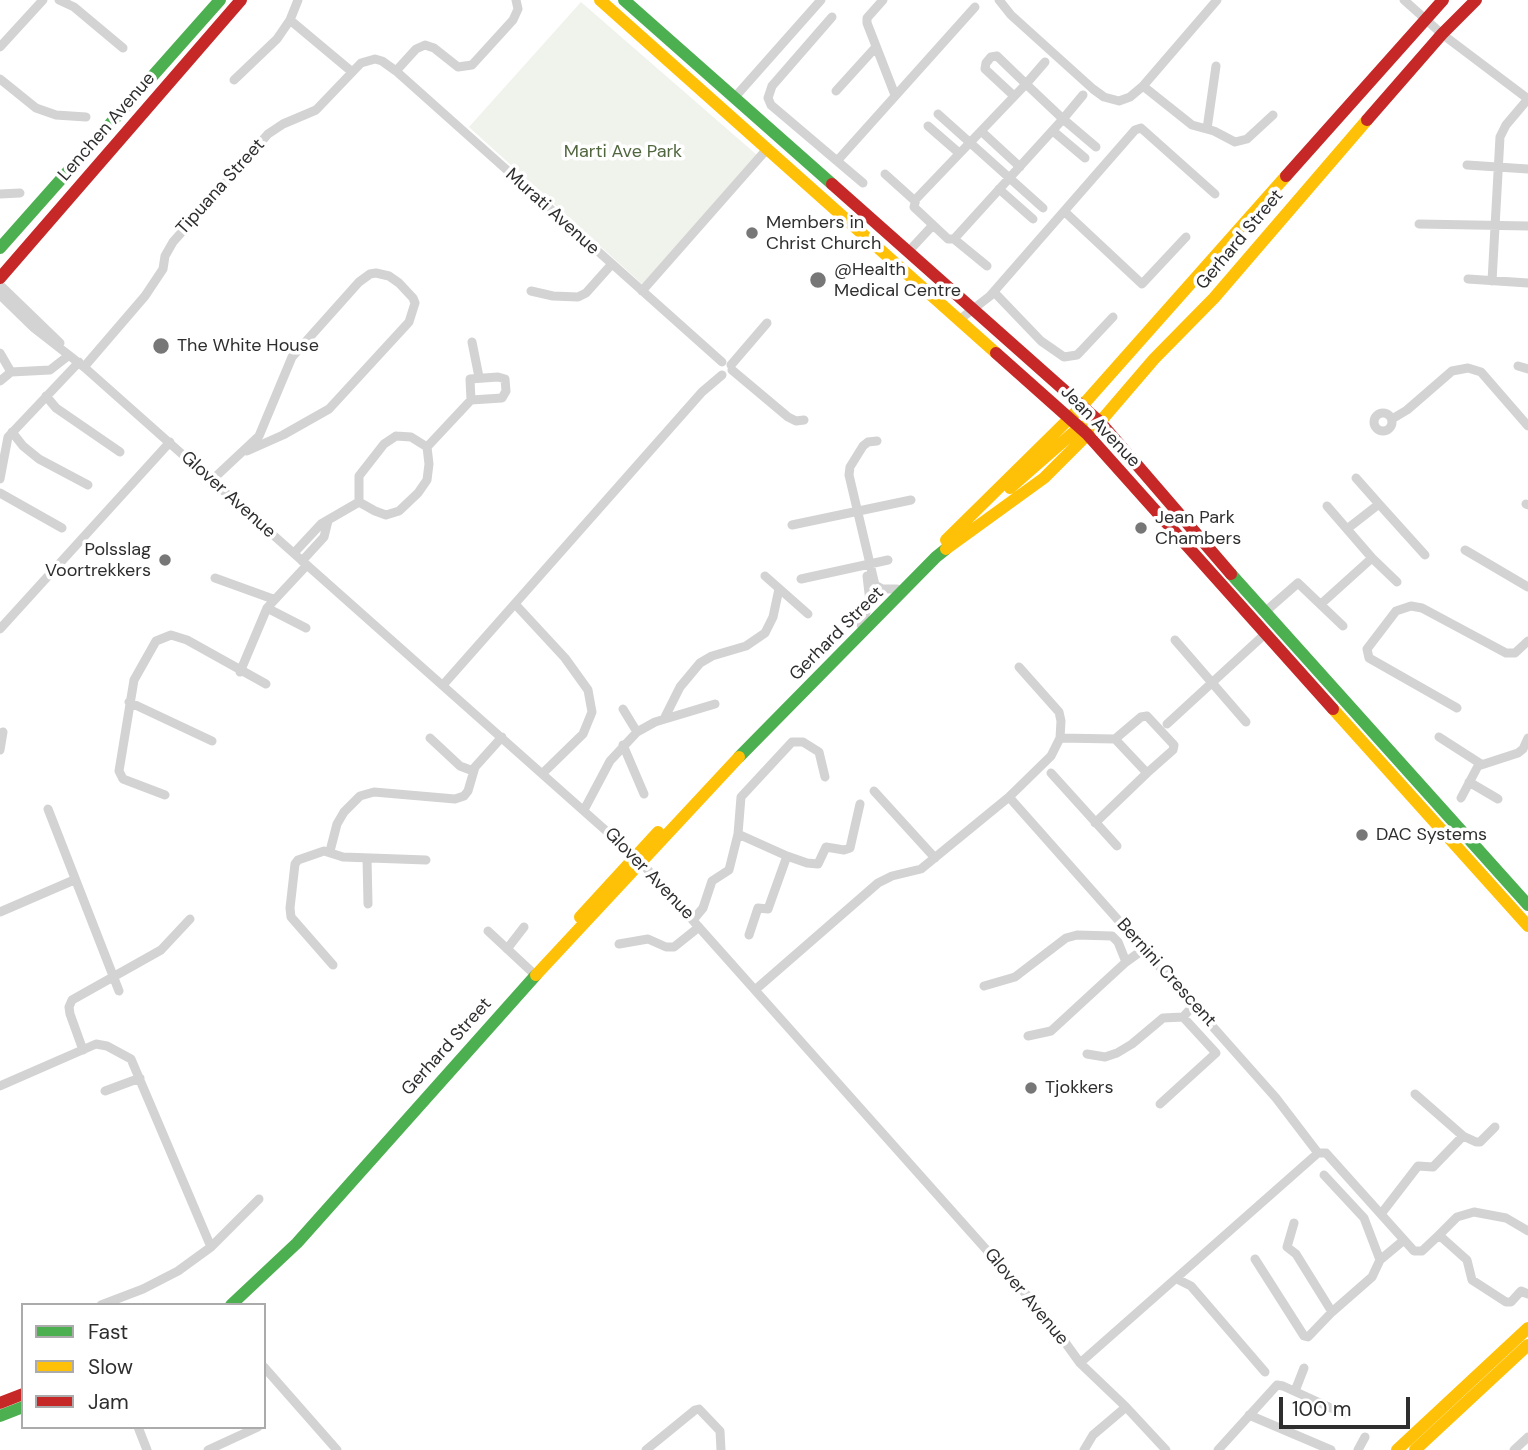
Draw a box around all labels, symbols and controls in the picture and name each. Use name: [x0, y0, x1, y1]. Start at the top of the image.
street label: Lenchen Avenue: [54, 68, 160, 186]
street label: Tipuana Street: [172, 135, 270, 239]
park label: Marti Ave Park: [564, 141, 682, 163]
street label: Murati Avenue: [501, 164, 603, 260]
street label: Gerhard Street: [1192, 186, 1288, 294]
place label: Members in Christ Church: [766, 212, 881, 255]
marker: Members in Christ Church: [744, 225, 760, 241]
place label: @Health Medical Centre: [834, 259, 961, 302]
marker: @Health Medical Centre: [808, 270, 828, 290]
place label: The White House: [177, 335, 319, 357]
marker: The White House: [151, 336, 171, 356]
street label: Jean Avenue: [1056, 382, 1144, 472]
street label: Glover Avenue: [176, 447, 280, 543]
place label: Jean Park Chambers: [1155, 507, 1241, 550]
marker: Jean Park Chambers: [1133, 520, 1149, 536]
place label: Polsslag Voortrekkers: [45, 539, 151, 582]
marker: Polsslag Voortrekkers: [157, 552, 173, 568]
street label: Gerhard Street: [785, 582, 889, 686]
street label: Glover Avenue: [600, 823, 698, 925]
place label: DAC Systems: [1376, 824, 1487, 846]
marker: DAC Systems: [1354, 827, 1370, 843]
street label: Bernini Crescent: [1112, 914, 1220, 1032]
street label: Gerhard Street: [397, 994, 497, 1100]
place label: Tjokkers: [1045, 1077, 1114, 1099]
marker: Tjokkers: [1023, 1080, 1039, 1096]
street label: Glover Avenue: [979, 1244, 1073, 1350]
legend: [21, 1303, 266, 1429]
text: Fast: [88, 1318, 128, 1346]
text: Slow: [88, 1353, 133, 1381]
scale bar: [1283, 1384, 1414, 1428]
text: Jam: [88, 1388, 129, 1416]
text: 100 m: [1292, 1395, 1352, 1423]

